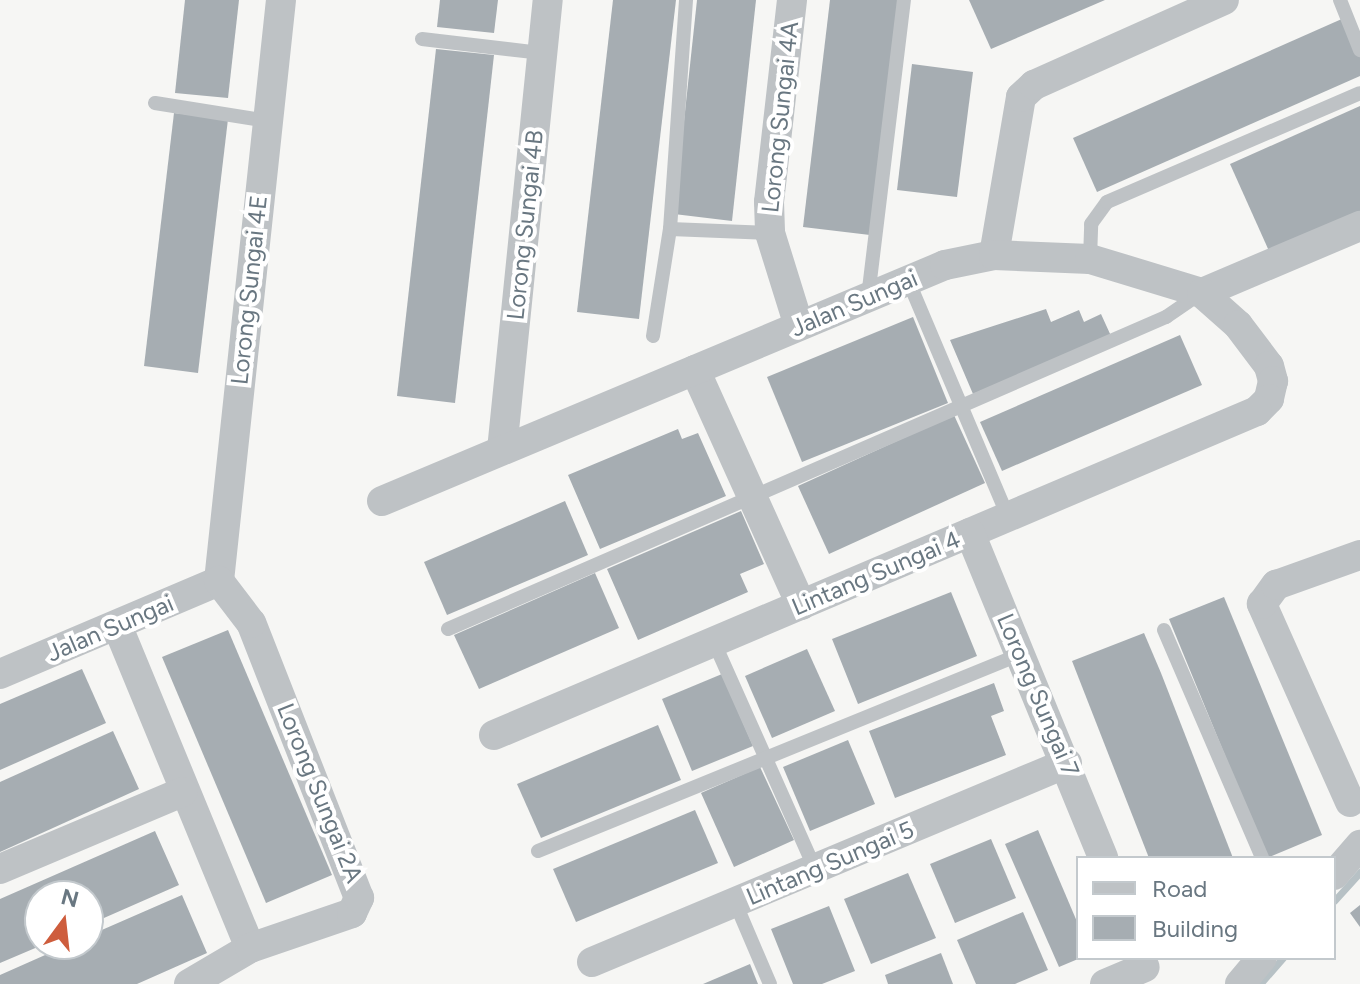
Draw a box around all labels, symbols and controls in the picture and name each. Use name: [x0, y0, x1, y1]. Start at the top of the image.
street label: Lorong Sungai 4A: [756, 20, 804, 214]
street label: Lorong Sungai 4B: [501, 129, 549, 321]
street label: Lorong Sungai 4E: [225, 194, 273, 386]
street label: Jalan Sungai: [786, 263, 922, 343]
street label: Lintang Sungai 4: [787, 525, 965, 621]
street label: Jalan Sungai: [42, 588, 178, 668]
street label: Lorong Sungai 7: [991, 609, 1085, 781]
street label: Lorong Sungai 2A: [271, 699, 369, 887]
street label: Lintang Sungai 5: [742, 815, 918, 911]
legend: [1076, 856, 1336, 960]
text: Road: [1152, 874, 1207, 903]
north arrow: [24, 880, 104, 960]
text: N: [58, 883, 82, 914]
text: Building: [1152, 914, 1238, 943]

